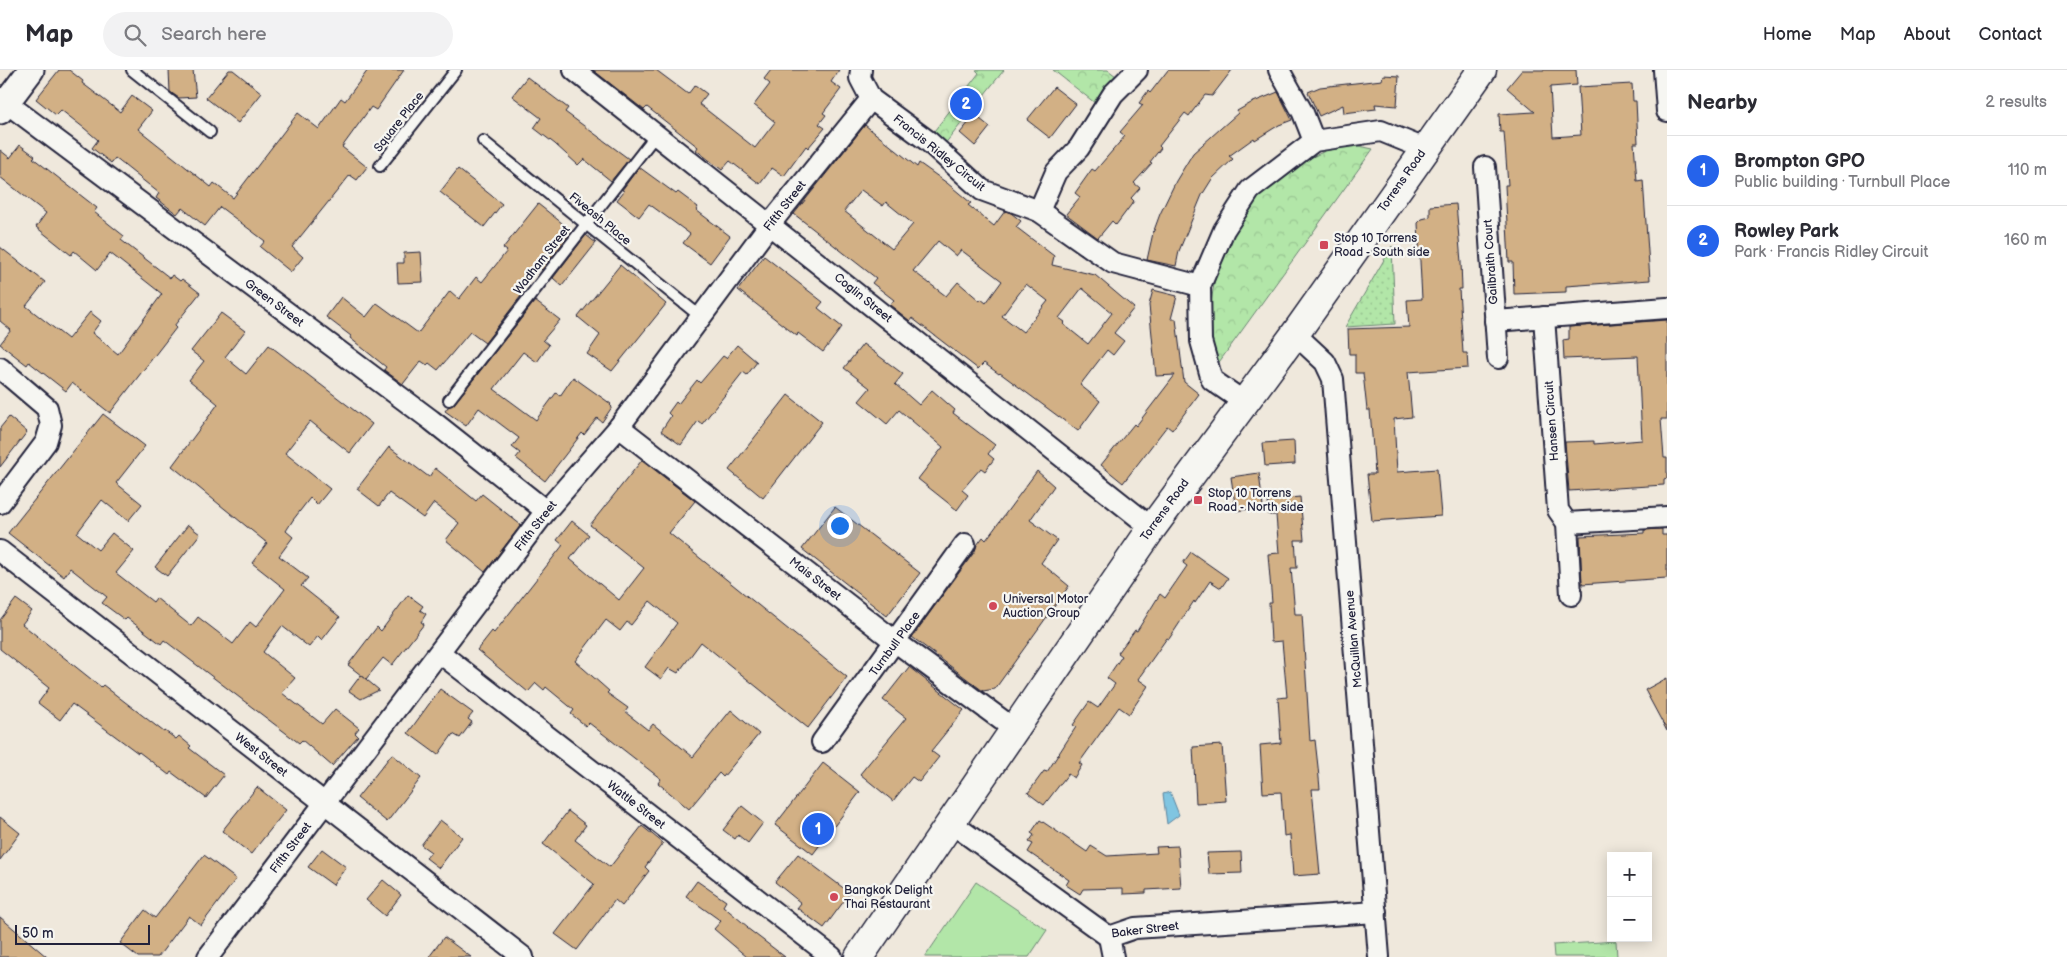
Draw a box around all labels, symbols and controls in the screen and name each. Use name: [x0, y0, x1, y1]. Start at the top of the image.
search box: [103, 12, 453, 57]
text: Map: [25, 20, 73, 49]
icon: search: [121, 21, 149, 49]
text: Search here: [161, 23, 267, 46]
text: Home: [1763, 24, 1812, 45]
text: Map: [1840, 24, 1876, 45]
text: About: [1904, 24, 1951, 45]
text: Contact: [1979, 24, 2042, 45]
pin: 2: [950, 85, 982, 123]
street label: Square Place: [371, 89, 427, 155]
text: Nearby: [1687, 90, 1757, 115]
text: 2 results: [1985, 93, 2047, 112]
street label: Francis Ridley Circuit: [890, 111, 988, 195]
street label: Torrens Road: [1375, 147, 1429, 215]
text: Brompton GPO: [1734, 150, 1865, 173]
text: 1: [1700, 161, 1706, 180]
text: 110 m: [2008, 161, 2047, 180]
text: Public building · Turnbull Place: [1734, 173, 1950, 192]
street label: Fifth Street: [761, 178, 810, 234]
street label: Fiveash Place: [566, 189, 634, 249]
street label: Gailbraith Court: [1481, 219, 1501, 305]
text: Rowley Park: [1734, 220, 1839, 243]
street label: Wadham Street: [510, 222, 574, 297]
place label: Stop 10 Torrens Road - South side: [1334, 231, 1430, 260]
text: 2: [1698, 231, 1708, 250]
text: 160 m: [2004, 231, 2047, 250]
marker: Stop 10 Torrens Road - South side: [1318, 239, 1330, 251]
text: Park · Francis Ridley Circuit: [1734, 243, 1928, 262]
street label: Coglin Street: [831, 270, 895, 326]
street label: Green Street: [242, 276, 307, 330]
street label: Hansen Circuit: [1542, 380, 1562, 462]
street label: Torrens Road: [1137, 476, 1193, 544]
place label: Stop 10 Torrens Road - North side: [1208, 486, 1304, 515]
marker: Stop 10 Torrens Road - North side: [1192, 494, 1204, 506]
street label: Fifth Street: [512, 498, 561, 554]
your location: [827, 513, 853, 539]
street label: Mais Street: [786, 554, 844, 604]
street label: McQuillan Avenue: [1342, 590, 1366, 688]
place label: Universal Motor Auction Group: [1003, 592, 1089, 621]
marker: Universal Motor Auction Group: [987, 600, 999, 612]
street label: Turnbull Place: [866, 609, 924, 679]
street label: West Street: [232, 730, 291, 780]
street label: Wattle Street: [604, 778, 668, 833]
pin: 1: [802, 810, 834, 848]
street label: Fifth Street: [267, 819, 315, 876]
map controls: [1607, 852, 1652, 942]
button: +: [1607, 852, 1652, 897]
place label: Bangkok Delight Thai Restaurant: [844, 883, 933, 912]
marker: Bangkok Delight Thai Restaurant: [828, 891, 840, 903]
button: −: [1607, 897, 1652, 942]
street label: Baker Street: [1110, 918, 1180, 942]
scale bar: [15, 922, 150, 945]
text: 50 m: [22, 925, 54, 942]

